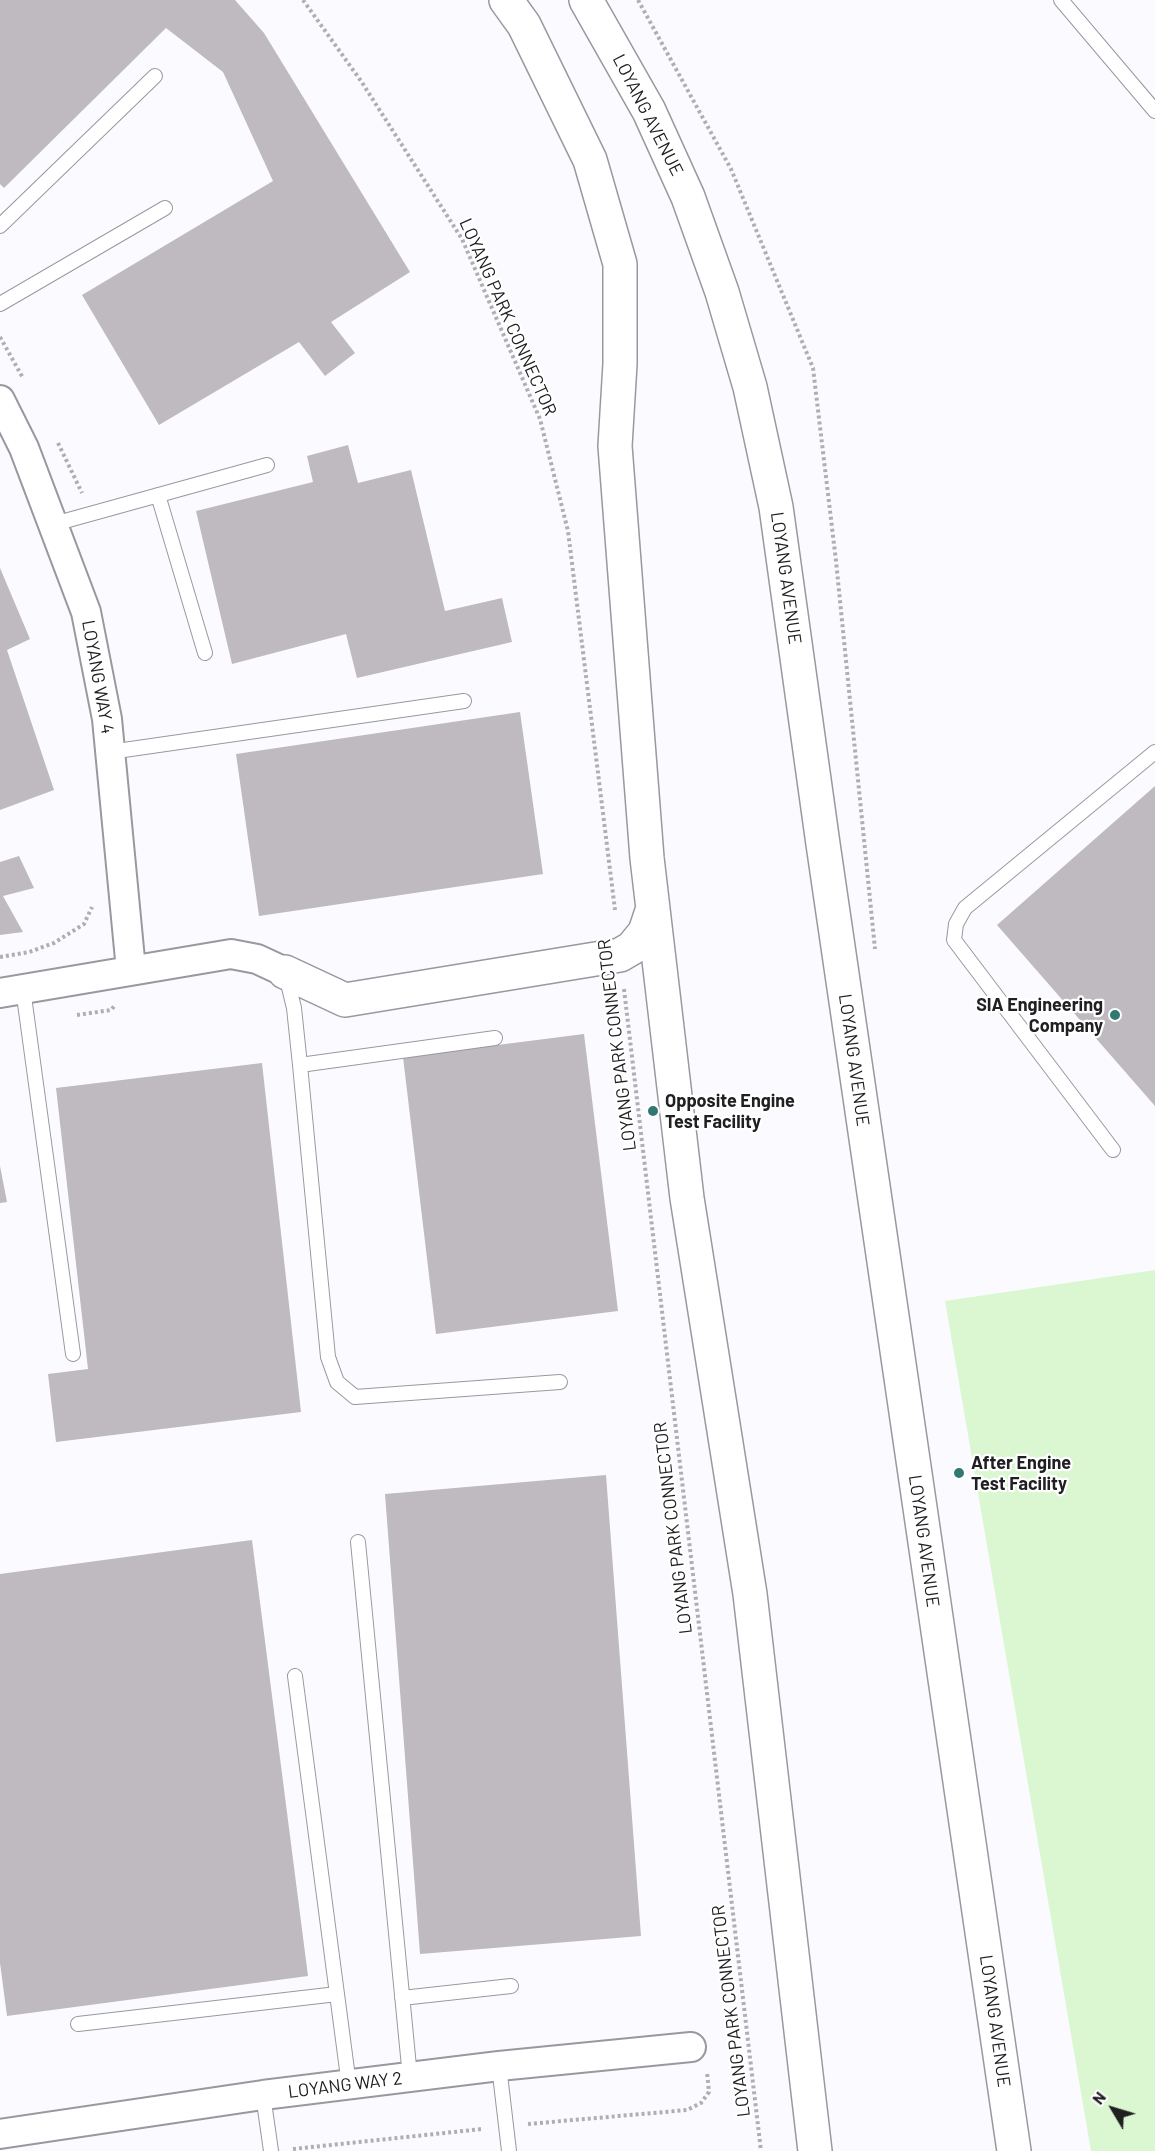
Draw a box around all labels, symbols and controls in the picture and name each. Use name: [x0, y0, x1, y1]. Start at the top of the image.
street label: LOYANG AVENUE: [608, 51, 688, 179]
street label: LOYANG PARK CONNECTOR: [455, 215, 561, 419]
street label: LOYANG AVENUE: [766, 510, 806, 646]
street label: LOYANG WAY 4: [77, 618, 119, 736]
street label: LOYANG PARK CONNECTOR: [593, 938, 641, 1152]
street label: LOYANG AVENUE: [834, 992, 874, 1128]
place label: SIA Engineering Company: [976, 994, 1103, 1036]
marker: SIA Engineering Company: [1108, 1008, 1122, 1022]
place label: Opposite Engine Test Facility: [665, 1090, 795, 1132]
marker: Opposite Engine Test Facility: [646, 1104, 660, 1118]
street label: LOYANG PARK CONNECTOR: [649, 1421, 697, 1635]
place label: After Engine Test Facility: [971, 1452, 1071, 1494]
marker: After Engine Test Facility: [952, 1466, 966, 1480]
street label: LOYANG AVENUE: [904, 1473, 944, 1609]
street label: LOYANG PARK CONNECTOR: [707, 1904, 755, 2118]
street label: LOYANG AVENUE: [975, 1953, 1015, 2089]
street label: LOYANG WAY 2: [287, 2067, 403, 2103]
north arrow: [1083, 2079, 1143, 2139]
text: N: [1088, 2088, 1109, 2108]

